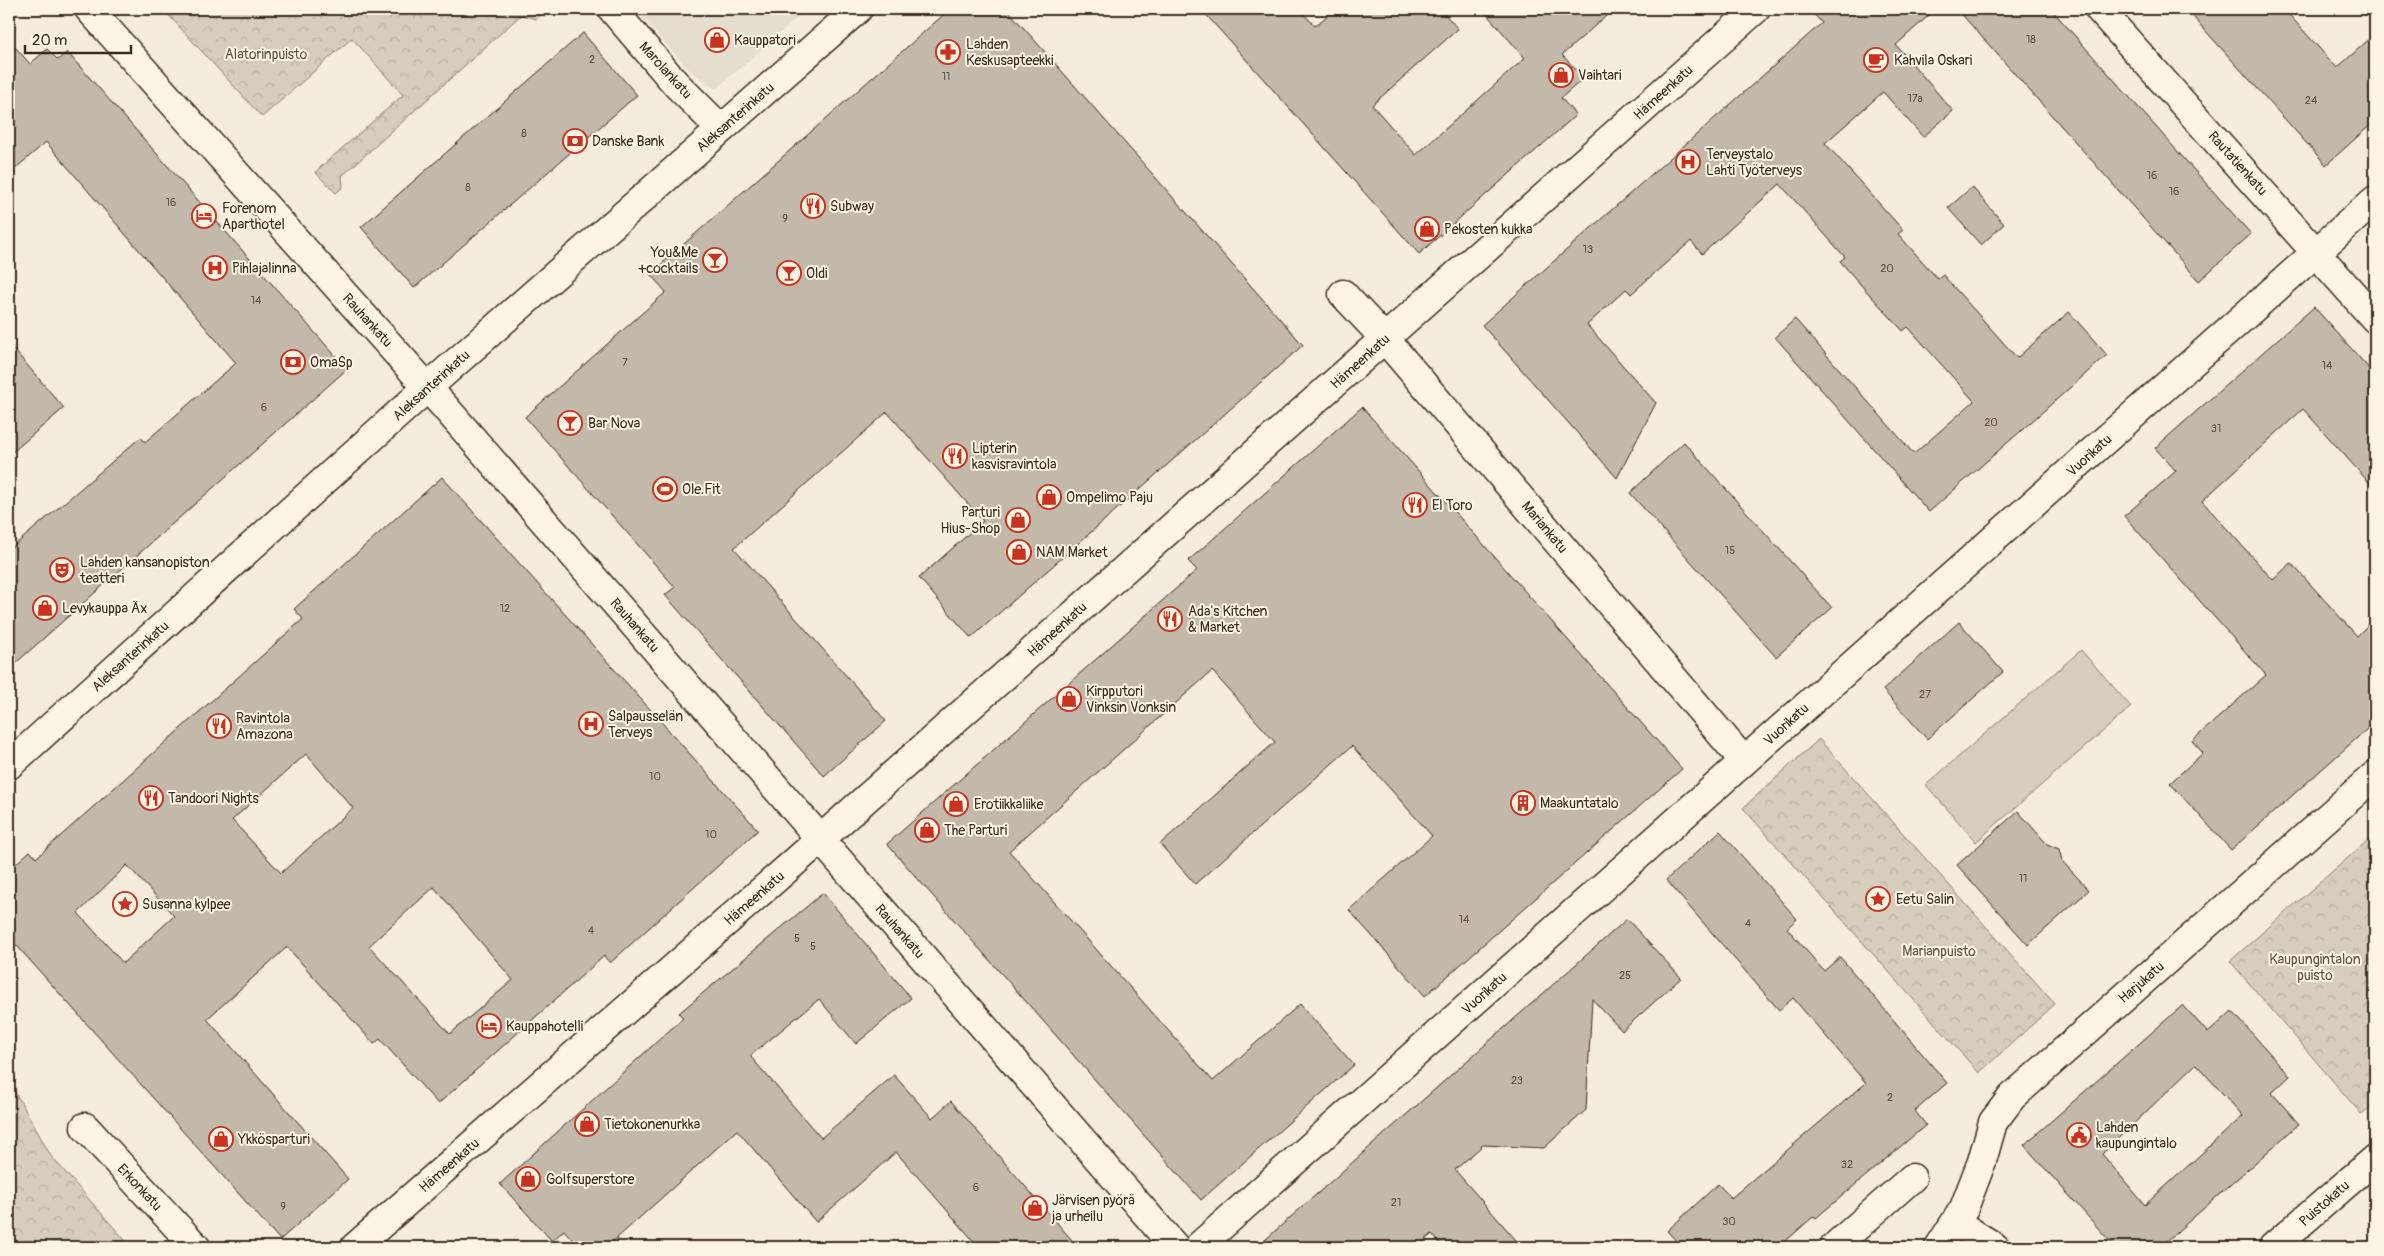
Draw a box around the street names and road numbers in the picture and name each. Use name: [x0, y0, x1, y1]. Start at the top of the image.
street label: Marolankatu: [636, 38, 696, 102]
street label: Hämeenkatu: [1630, 61, 1697, 123]
street label: Aleksanterinkatu: [693, 79, 778, 156]
street label: Rautatienkatu: [2204, 128, 2271, 199]
street label: Rauhankatu: [339, 290, 396, 351]
street label: Hämeenkatu: [1327, 330, 1394, 392]
street label: Aleksanterinkatu: [389, 346, 473, 424]
street label: Vuorikatu: [2063, 431, 2115, 480]
street label: Mariankatu: [1518, 498, 1571, 557]
street label: Rauhankatu: [606, 595, 663, 656]
street label: Hämeenkatu: [1024, 598, 1091, 660]
street label: Aleksanterinkatu: [88, 617, 172, 695]
street label: Vuorikatu: [1760, 700, 1812, 749]
street label: Hämeenkatu: [721, 868, 788, 929]
street label: Rauhankatu: [871, 901, 928, 962]
street label: Harjukatu: [2115, 958, 2168, 1007]
street label: Vuorikatu: [1458, 969, 1510, 1018]
street label: Hämeenkatu: [416, 1135, 483, 1196]
street label: Erkonkatu: [114, 1160, 166, 1214]
street label: Puistokatu: [2296, 1177, 2353, 1230]

